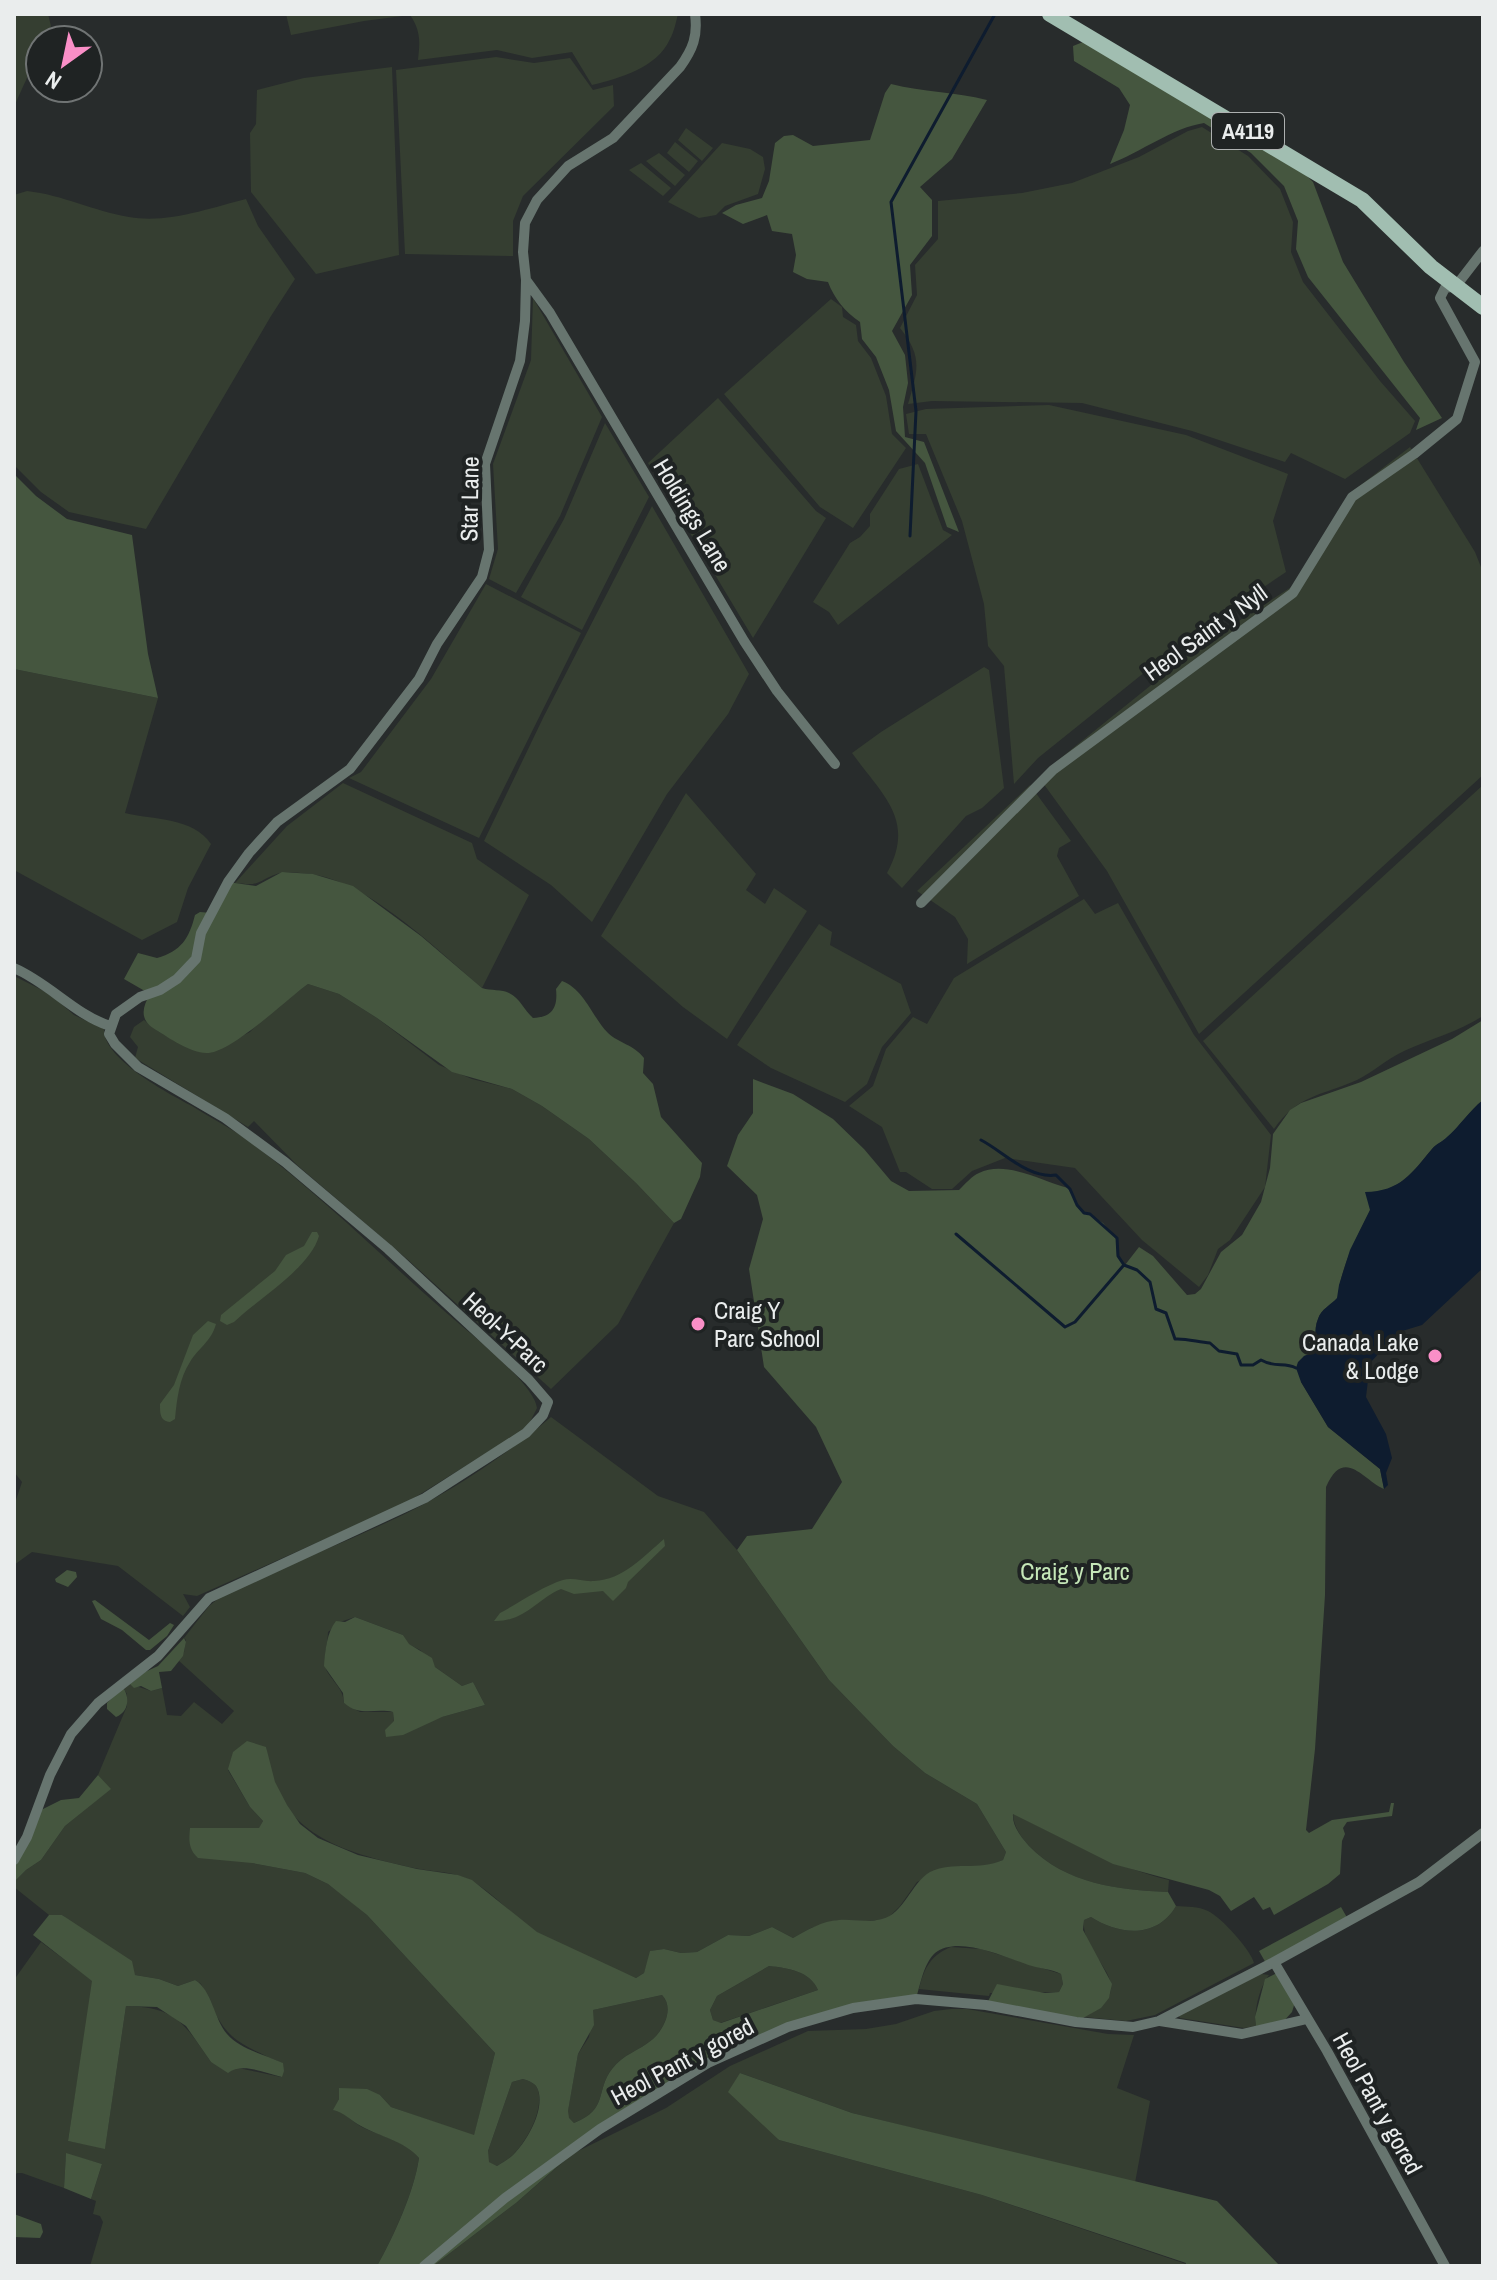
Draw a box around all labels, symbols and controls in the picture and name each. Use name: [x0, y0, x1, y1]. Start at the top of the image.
north arrow: [24, 24, 104, 104]
text: N: [39, 65, 67, 97]
road number: A4119: [1212, 113, 1284, 149]
street label: Holdings Lane: [647, 452, 739, 578]
street label: Star Lane: [452, 456, 486, 542]
street label: Heol Saint y Nyll: [1137, 576, 1273, 688]
street label: Heol-Y-Parc: [457, 1284, 556, 1380]
place label: Craig Y Parc School: [714, 1294, 820, 1354]
marker: Craig Y Parc School: [689, 1315, 707, 1333]
place label: Canada Lake & Lodge: [1302, 1326, 1419, 1386]
marker: Canada Lake & Lodge: [1426, 1347, 1444, 1365]
park label: Craig y Parc: [1020, 1555, 1130, 1587]
street label: Heol Pant y gored: [605, 2010, 759, 2112]
street label: Heol Pant y gored: [1326, 2026, 1430, 2180]

